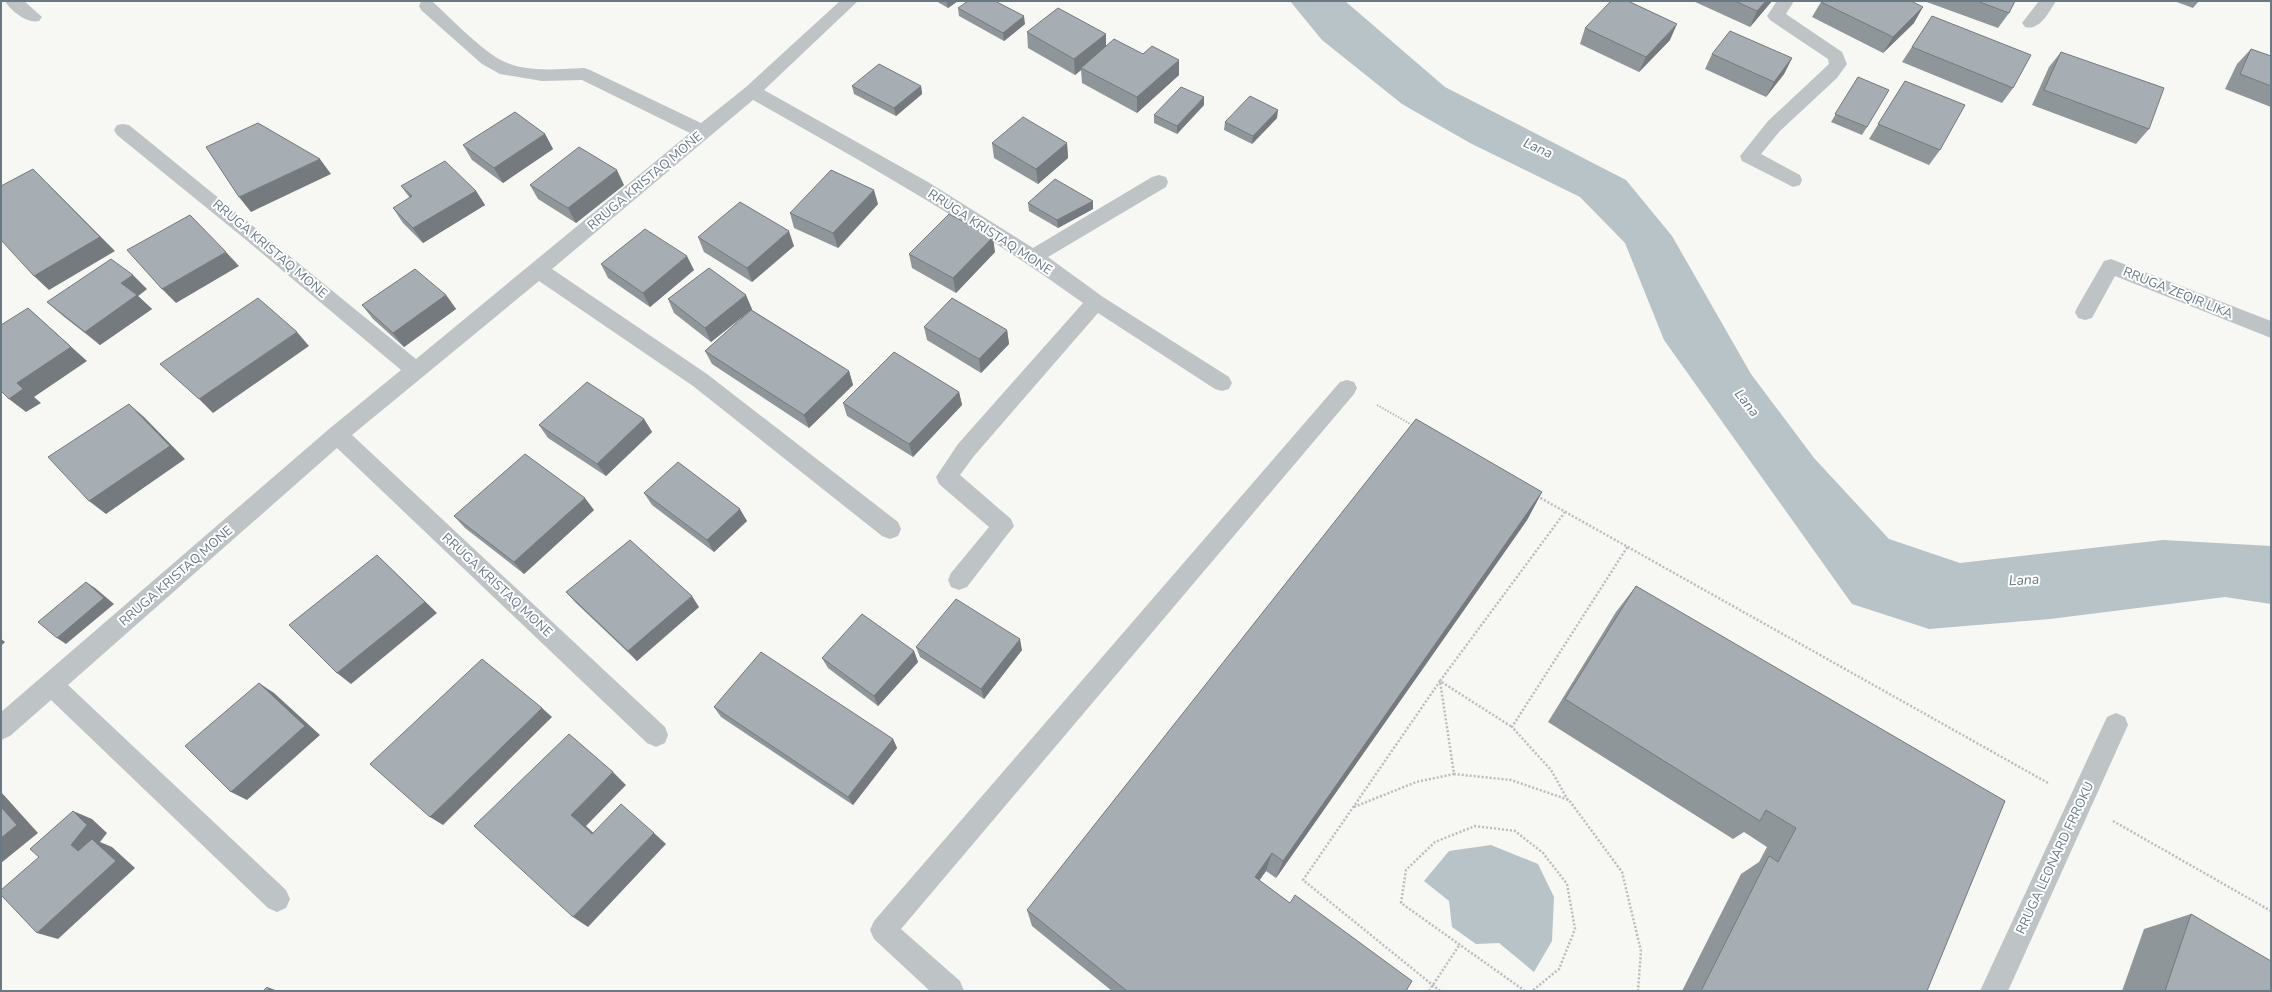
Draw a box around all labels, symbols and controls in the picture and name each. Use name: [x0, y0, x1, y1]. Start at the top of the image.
street label: RRUGA KRISTAQ MONE: [584, 128, 706, 234]
water label: Lana: [1520, 133, 1556, 163]
street label: RRUGA KRISTAQ MONE: [924, 185, 1056, 279]
street label: RRUGA KRISTAQ MONE: [209, 196, 331, 302]
street label: RRUGA ZEQIR LIKA: [2120, 263, 2236, 324]
water label: Lana: [1730, 385, 1764, 421]
street label: RRUGA KRISTAQ MONE: [115, 522, 237, 630]
street label: RRUGA KRISTAQ MONE: [438, 529, 556, 641]
water label: Lana: [2008, 570, 2040, 590]
street label: RRUGA LEONARD FRROKU: [2012, 779, 2098, 937]

